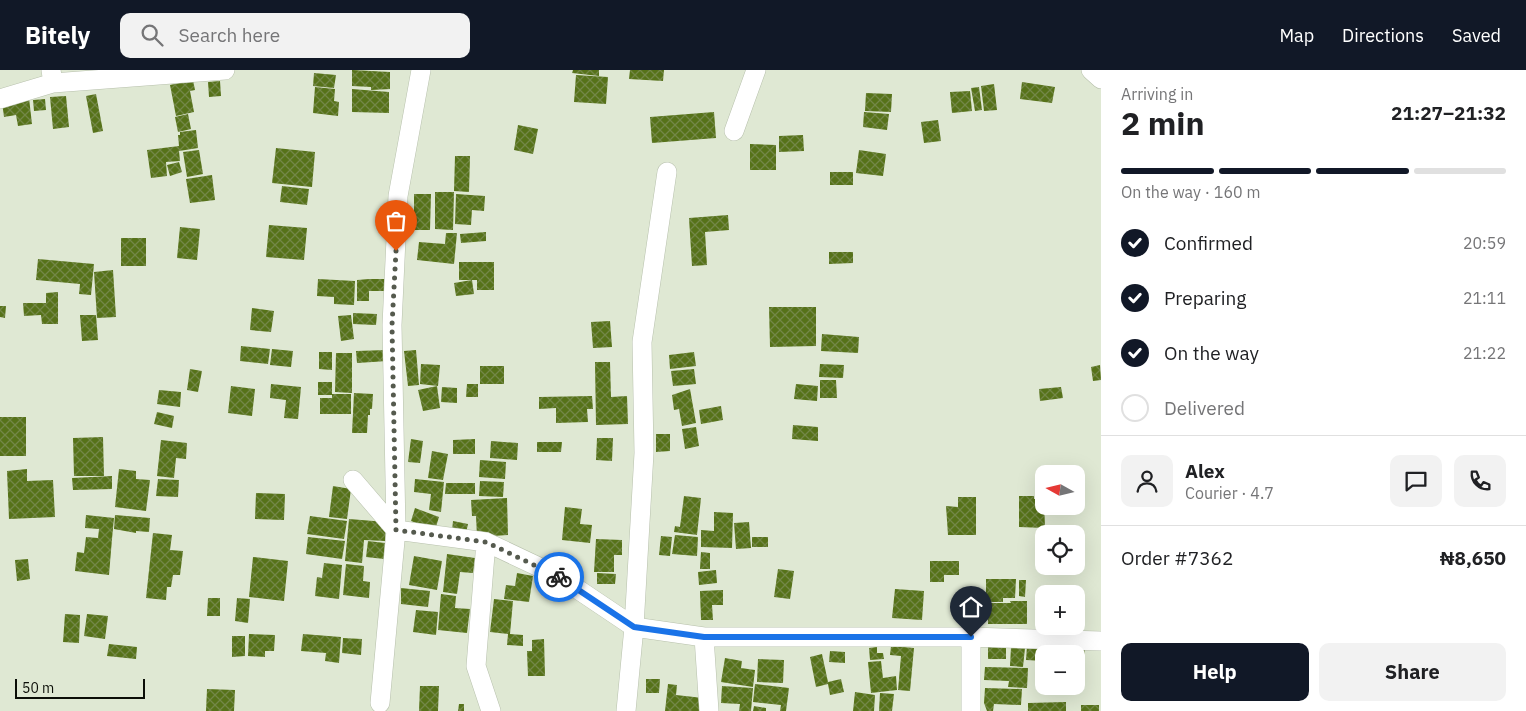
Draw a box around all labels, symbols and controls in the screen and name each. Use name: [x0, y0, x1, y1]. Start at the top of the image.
search box: [120, 13, 470, 58]
text: Bitely: [25, 19, 90, 51]
icon: search: [138, 21, 166, 49]
text: Search here: [178, 23, 280, 47]
text: Map: [1279, 24, 1314, 47]
text: Directions: [1342, 24, 1424, 47]
text: Saved: [1452, 24, 1501, 47]
text: Arriving in: [1121, 84, 1193, 104]
text: 21:27–21:32: [1391, 101, 1506, 125]
text: 2 min: [1121, 102, 1205, 144]
text: On the way · 160 m: [1121, 182, 1260, 202]
pin: [375, 200, 417, 251]
icon: bag: [382, 207, 410, 235]
icon: check: [1121, 229, 1149, 257]
text: Confirmed: [1164, 231, 1253, 255]
text: 20:59: [1463, 233, 1506, 253]
icon: check: [1121, 284, 1149, 312]
text: Preparing: [1164, 286, 1246, 310]
text: 21:11: [1463, 288, 1506, 308]
icon: check: [1121, 339, 1149, 367]
text: On the way: [1164, 341, 1259, 365]
text: 21:22: [1463, 343, 1506, 363]
text: Delivered: [1164, 396, 1245, 420]
button: person: [1121, 455, 1173, 507]
button: chat: [1390, 455, 1442, 507]
button: phone: [1454, 455, 1506, 507]
text: Alex: [1185, 459, 1225, 483]
north arrow: [1035, 465, 1085, 515]
map controls: [1035, 465, 1085, 695]
text: Courier · 4.7: [1185, 483, 1274, 503]
button: locate: [1035, 525, 1085, 575]
text: Order #7362: [1121, 546, 1233, 570]
text: ₦8,650: [1440, 546, 1506, 570]
courier: [534, 552, 584, 602]
icon: bike: [545, 563, 573, 591]
button: +: [1035, 585, 1085, 635]
pin: [950, 586, 992, 637]
icon: home: [957, 593, 985, 621]
button: Help: [1121, 643, 1309, 701]
button: Share: [1319, 643, 1506, 701]
button: −: [1035, 645, 1085, 695]
scale bar: [15, 676, 145, 699]
text: 50 m: [22, 679, 54, 697]

